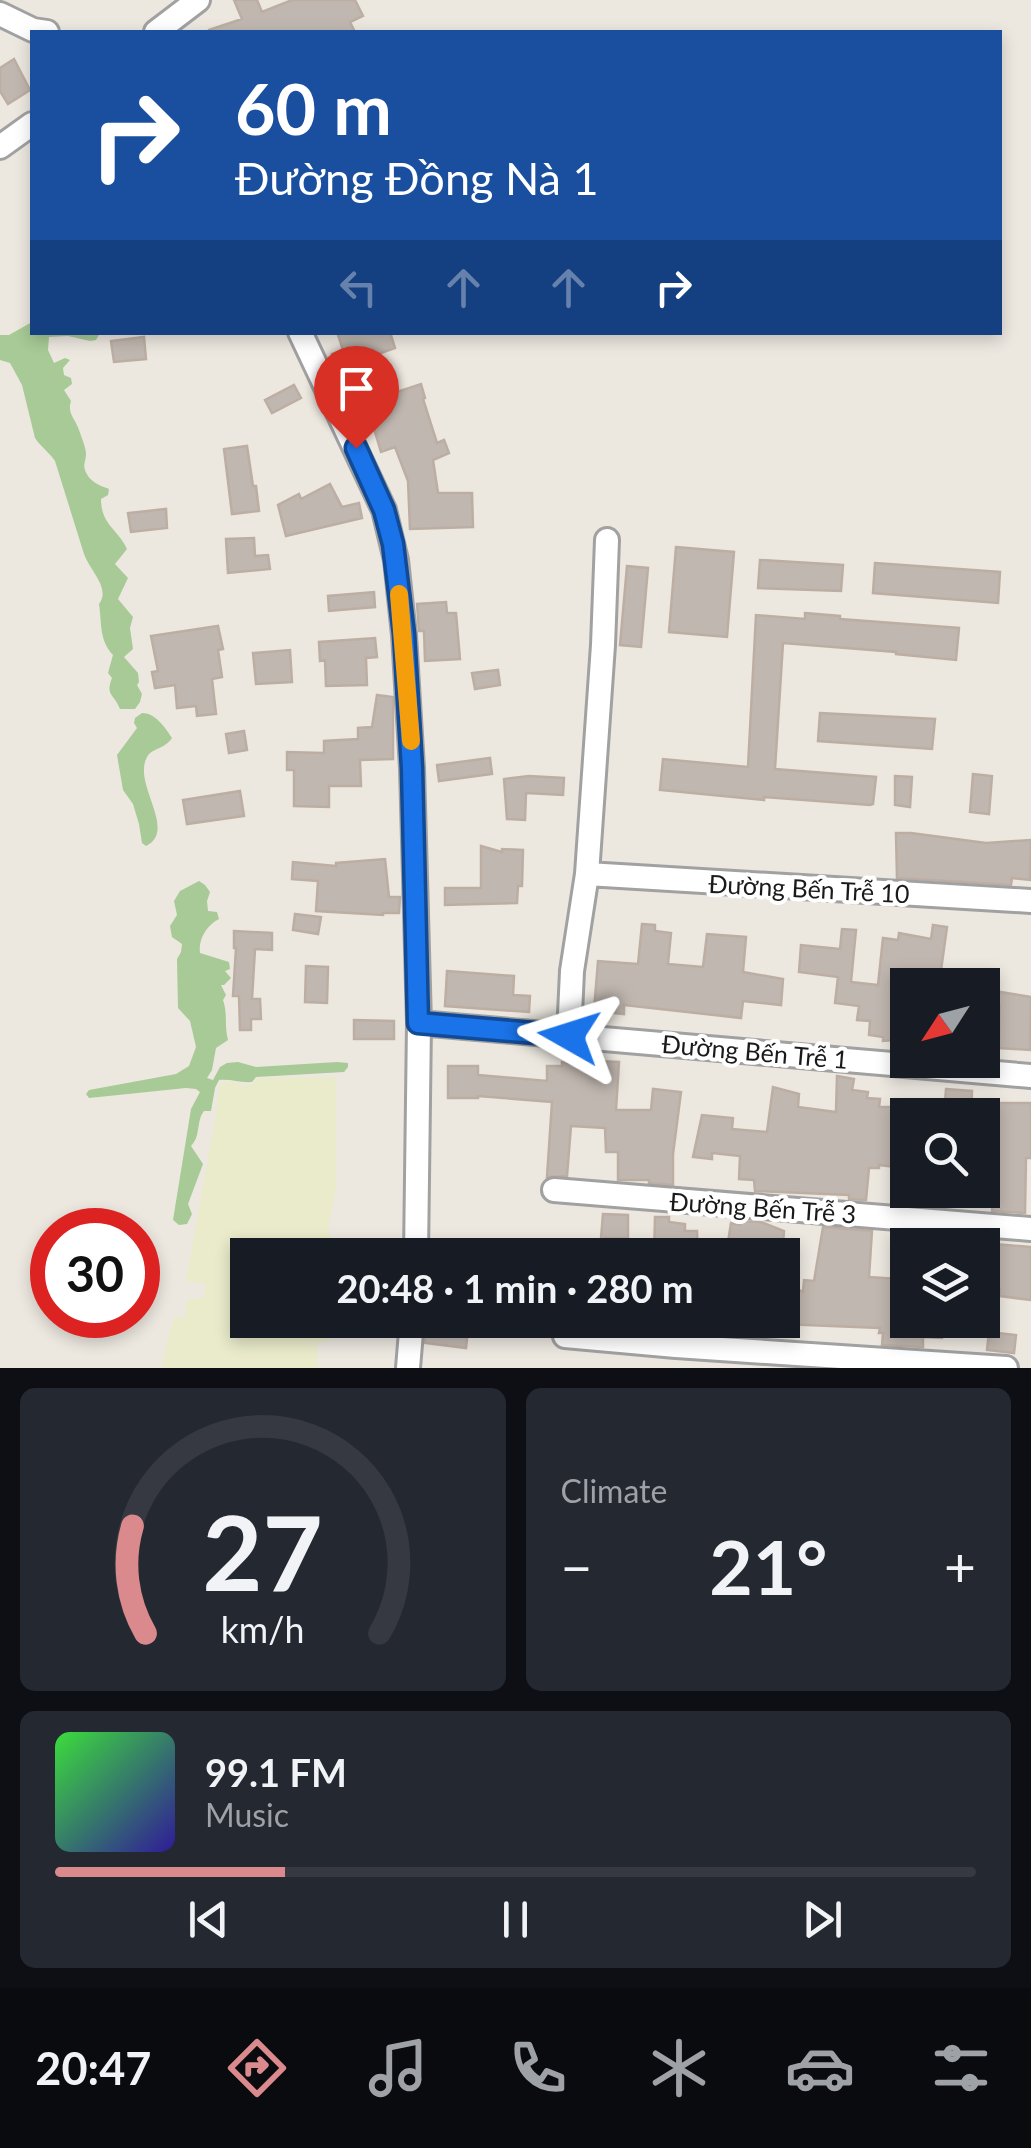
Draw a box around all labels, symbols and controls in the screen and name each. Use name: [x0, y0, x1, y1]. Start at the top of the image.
text: 60 m: [235, 66, 392, 150]
icon: right: [70, 70, 200, 200]
text: Đường Đồng Nà 1: [235, 151, 599, 205]
icon: left: [331, 260, 386, 315]
icon: ahead: [436, 260, 491, 315]
icon: ahead: [541, 260, 596, 315]
icon: right: [646, 260, 701, 315]
pin: [314, 346, 399, 449]
icon: arrive: [329, 361, 384, 416]
street label: Đường Bến Trễ 10: [708, 868, 910, 908]
north arrow: [890, 968, 1000, 1078]
map controls: [890, 968, 1000, 1338]
position arrow: [517, 984, 621, 1088]
street label: Đường Bến Trễ 1: [661, 1028, 849, 1074]
button: search: [890, 1098, 1000, 1208]
street label: Đường Bến Trễ 3: [669, 1186, 857, 1228]
speed limit sign: 30: [30, 1208, 160, 1338]
button: layers: [890, 1228, 1000, 1338]
text: 20:48 · 1 min · 280 m: [336, 1265, 694, 1311]
text: Climate: [561, 1471, 667, 1510]
text: 27: [202, 1488, 323, 1613]
text: 21°: [709, 1521, 827, 1611]
text: −: [561, 1533, 592, 1599]
text: +: [944, 1533, 976, 1599]
text: km/h: [221, 1608, 305, 1651]
text: 99.1 FM: [205, 1749, 347, 1795]
text: Music: [205, 1795, 289, 1834]
icon: previous: [181, 1892, 236, 1947]
icon: pause: [488, 1892, 543, 1947]
icon: next: [795, 1892, 850, 1947]
icon: directions: [222, 2033, 292, 2103]
icon: music: [363, 2033, 433, 2103]
icon: phone: [503, 2033, 573, 2103]
icon: climate: [644, 2033, 714, 2103]
icon: car: [785, 2033, 855, 2103]
icon: filters: [926, 2033, 996, 2103]
text: 20:47: [35, 2041, 151, 2095]

